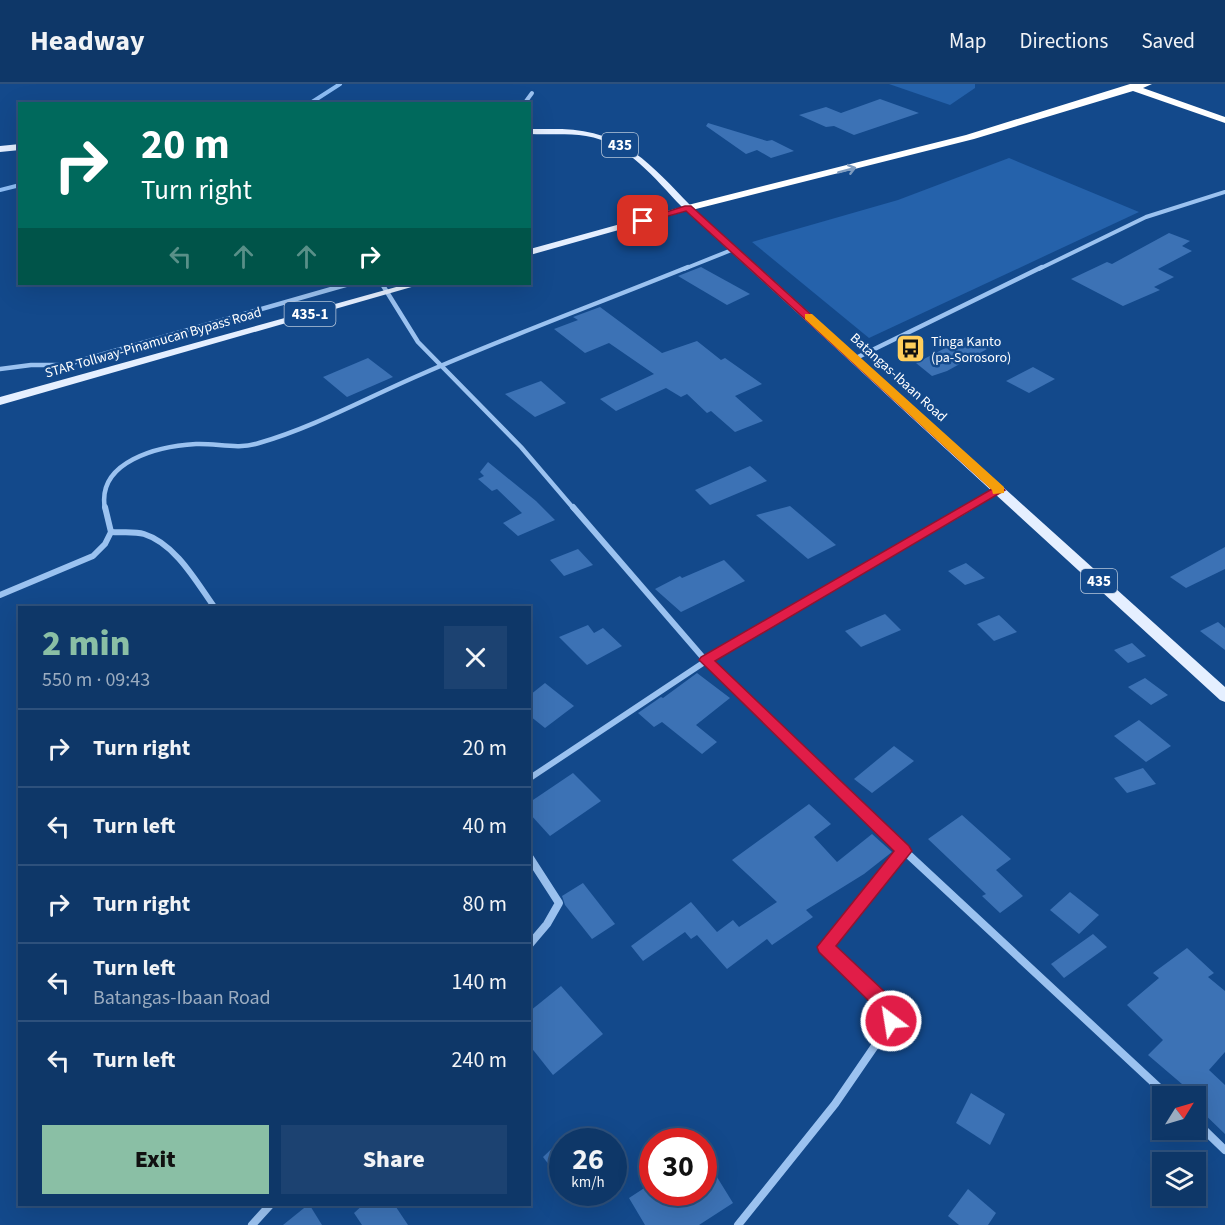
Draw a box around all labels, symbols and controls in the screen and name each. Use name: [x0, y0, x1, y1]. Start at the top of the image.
text: Headway: [30, 21, 145, 61]
text: Map: [949, 26, 987, 56]
text: Directions: [1020, 26, 1108, 56]
text: Saved: [1141, 26, 1195, 56]
text: 20 m: [141, 115, 230, 175]
icon: right: [42, 126, 120, 204]
road number: 435: [602, 133, 638, 157]
one-way arrow: [837, 163, 856, 175]
text: Turn right: [141, 171, 252, 210]
pin: [617, 195, 668, 246]
icon: arrive: [626, 204, 659, 237]
icon: left: [164, 240, 197, 273]
icon: ahead: [227, 240, 260, 273]
icon: ahead: [290, 240, 323, 273]
icon: right: [353, 240, 386, 273]
street label: STAR Tollway-Pinamucan Bypass Road: [43, 302, 264, 384]
road number: 435-1: [284, 302, 336, 326]
street label: Batangas-Ibaan Road: [845, 329, 951, 427]
place label: Tinga Kanto (pa-Sorosoro): [931, 332, 1011, 368]
bus stop icon: Tinga Kanto (pa-Sorosoro): [894, 333, 926, 365]
road number: 435: [1081, 569, 1117, 593]
text: 2 min: [42, 618, 130, 669]
button: close: [444, 626, 507, 689]
text: 550 m · 09:43: [42, 666, 150, 694]
icon: right: [42, 732, 75, 765]
text: Turn right: [93, 732, 190, 764]
text: 20 m: [462, 732, 507, 764]
icon: left: [42, 810, 75, 843]
text: Turn left: [93, 810, 175, 842]
text: 40 m: [462, 810, 507, 842]
icon: right: [42, 888, 75, 921]
text: Turn right: [93, 888, 190, 920]
text: 80 m: [462, 888, 507, 920]
text: Turn left: [93, 952, 175, 984]
icon: left: [42, 966, 75, 999]
text: 140 m: [452, 966, 507, 998]
text: Batangas-Ibaan Road: [93, 984, 271, 1012]
position arrow: [859, 989, 923, 1053]
icon: left: [42, 1044, 75, 1077]
text: Turn left: [93, 1044, 175, 1076]
text: 240 m: [452, 1044, 507, 1076]
north arrow: [1152, 1086, 1206, 1140]
map controls: [1152, 1086, 1206, 1206]
button: Exit: [42, 1125, 269, 1194]
button: Share: [281, 1125, 507, 1194]
speed limit sign: 30: [639, 1128, 717, 1206]
text: 26: [572, 1138, 604, 1181]
button: layers: [1152, 1152, 1206, 1206]
text: km/h: [571, 1172, 605, 1193]

